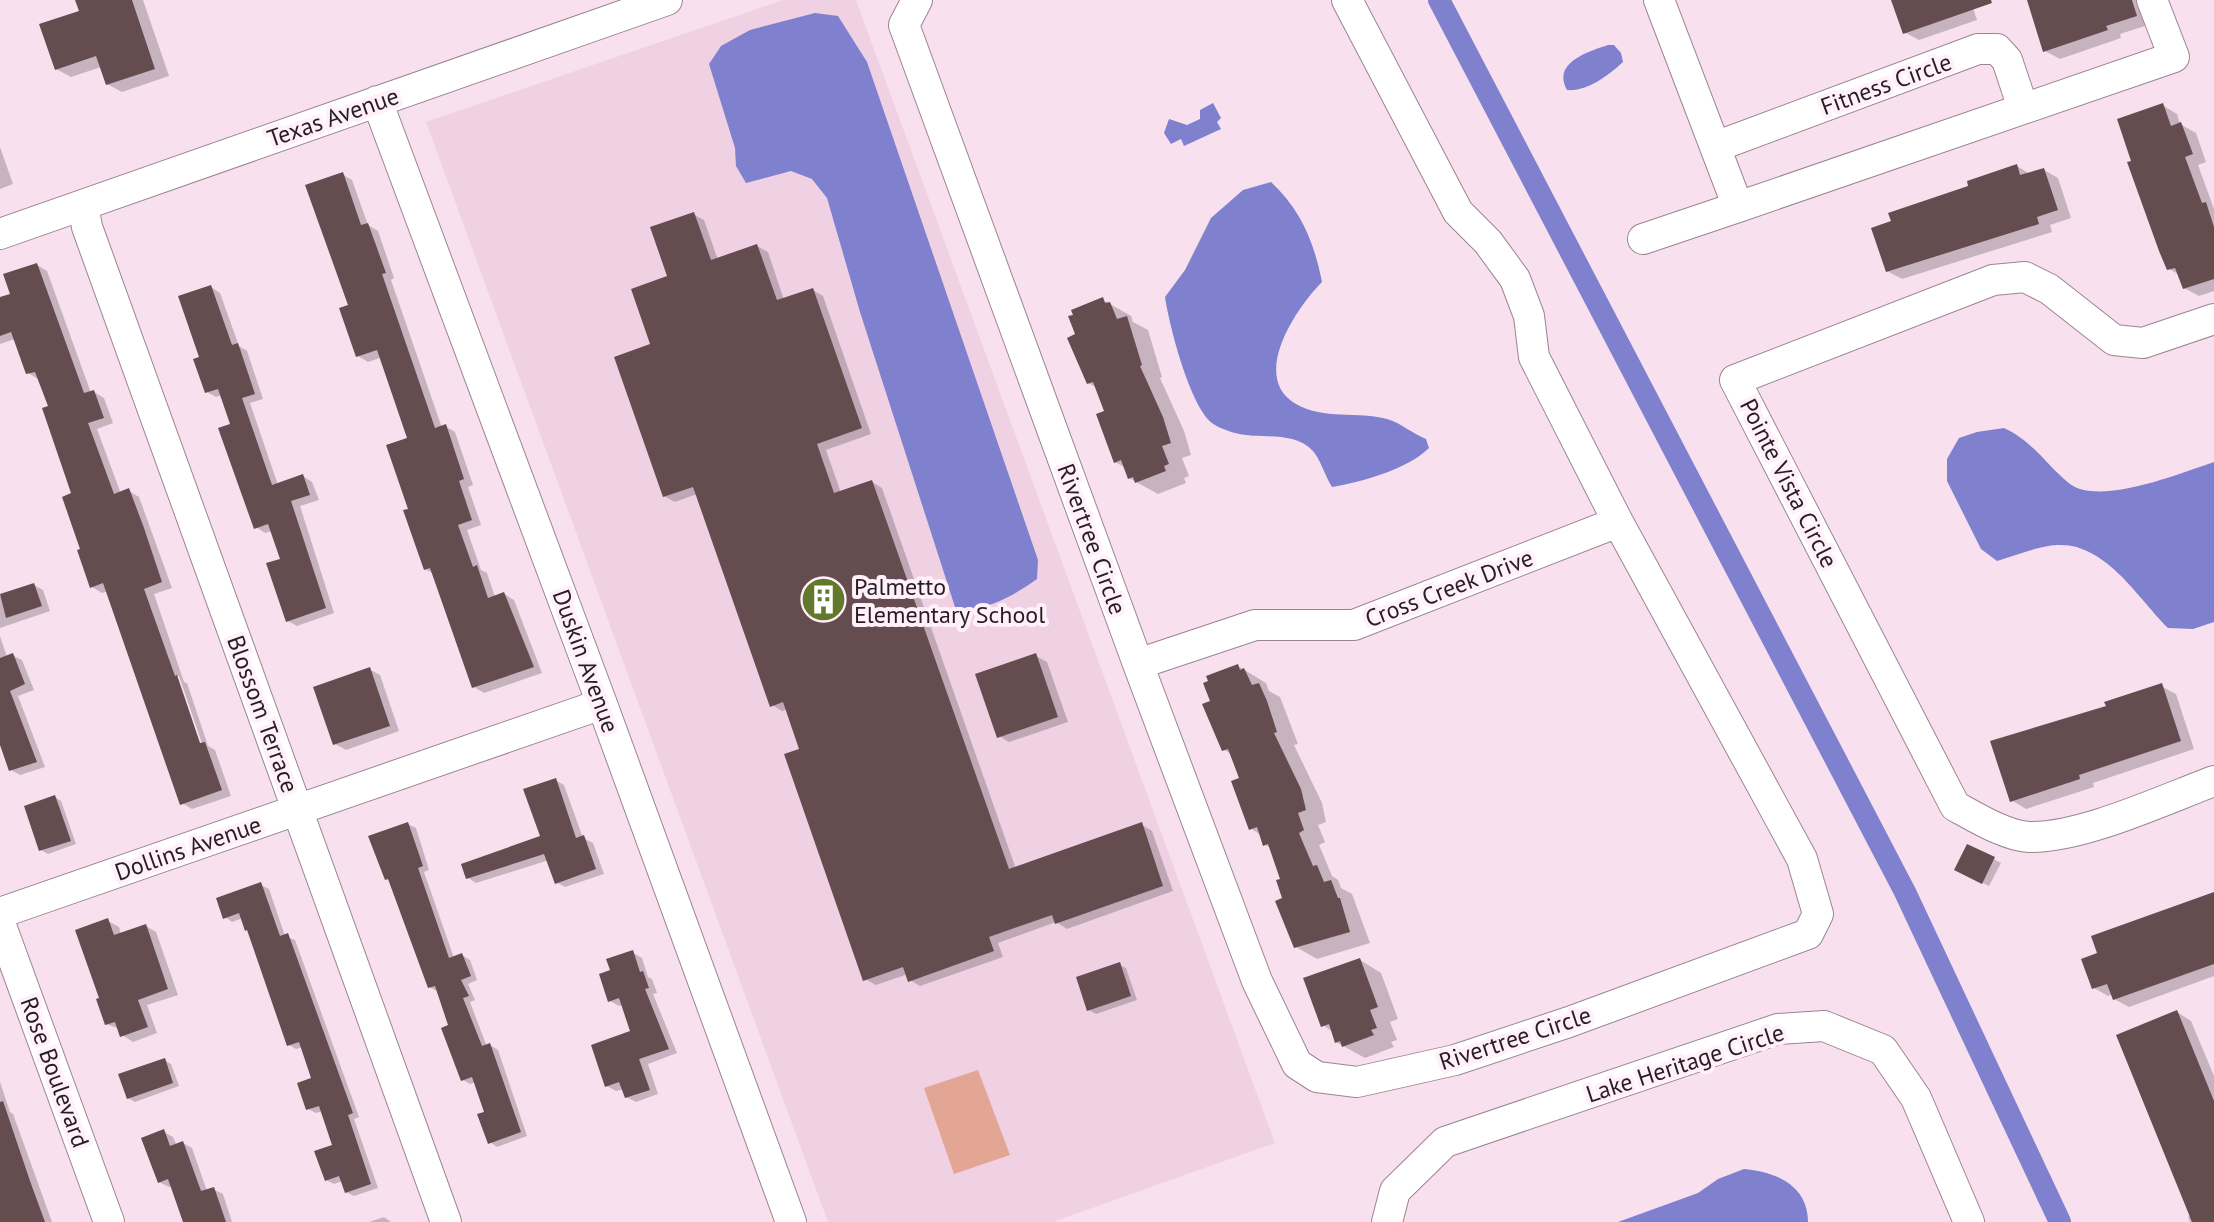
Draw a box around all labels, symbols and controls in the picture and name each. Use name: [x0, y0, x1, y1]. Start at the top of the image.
street label: Fitness Circle: [1816, 46, 1956, 122]
street label: Texas Avenue: [263, 80, 403, 154]
street label: Pointe Vista Circle: [1733, 393, 1845, 573]
street label: Rivertree Circle: [1050, 459, 1134, 619]
street label: Cross Creek Drive: [1361, 542, 1537, 634]
place label: Palmetto Elementary School: [854, 571, 1045, 630]
building icon: Palmetto Elementary School: [799, 576, 847, 624]
street label: Duskin Avenue: [546, 585, 626, 737]
street label: Blossom Terrace: [220, 631, 306, 797]
street label: Dollins Avenue: [111, 808, 265, 888]
street label: Rose Boulevard: [13, 993, 97, 1151]
street label: Rivertree Circle: [1435, 999, 1595, 1077]
street label: Lake Heritage Circle: [1582, 1016, 1788, 1110]

